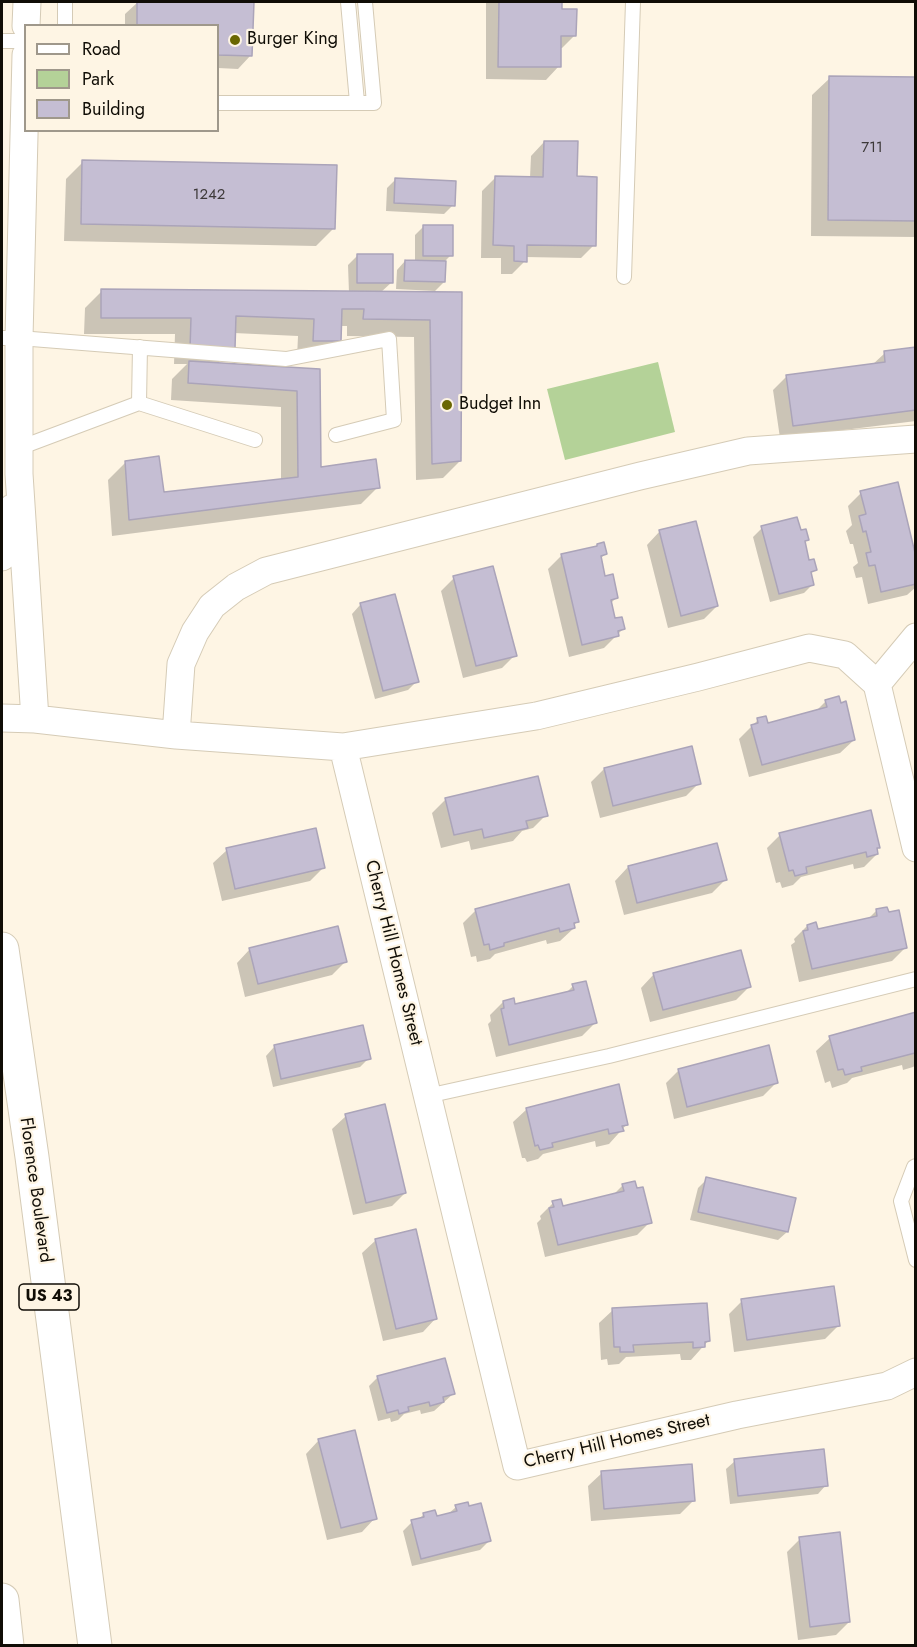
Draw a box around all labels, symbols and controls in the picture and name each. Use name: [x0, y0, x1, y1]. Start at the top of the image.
legend: [24, 24, 219, 132]
place label: Burger King: [247, 29, 338, 51]
marker: Burger King: [228, 33, 242, 47]
text: Road: [82, 36, 121, 62]
text: Park: [82, 66, 114, 92]
text: Building: [82, 96, 145, 122]
house number: 711: [861, 139, 883, 157]
house number: 1242: [193, 186, 225, 204]
place label: Budget Inn: [459, 394, 541, 416]
marker: Budget Inn: [440, 398, 454, 412]
street label: Cherry Hill Homes Street: [360, 858, 426, 1048]
street label: Florence Boulevard: [14, 1116, 56, 1264]
road number: US 43: [19, 1284, 79, 1310]
street label: Cherry Hill Homes Street: [522, 1410, 712, 1474]

